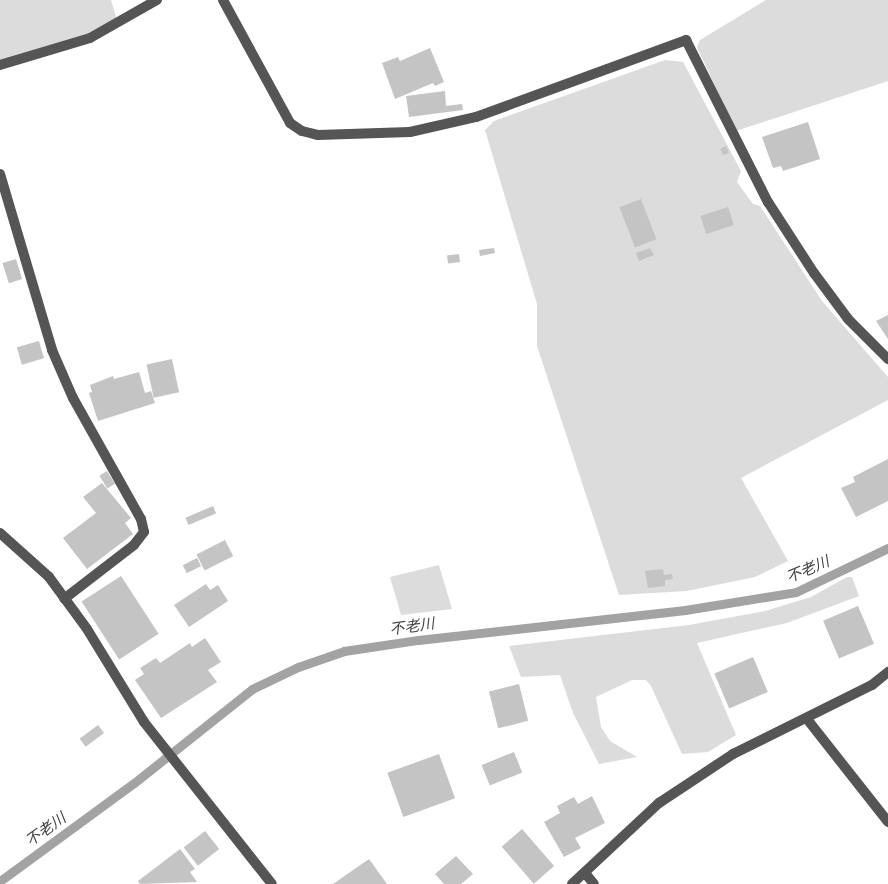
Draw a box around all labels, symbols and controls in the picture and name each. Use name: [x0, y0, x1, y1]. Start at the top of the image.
water label: 不老川: [784, 553, 832, 587]
water label: 不老川: [388, 615, 436, 639]
water label: 不老川: [23, 809, 69, 851]

